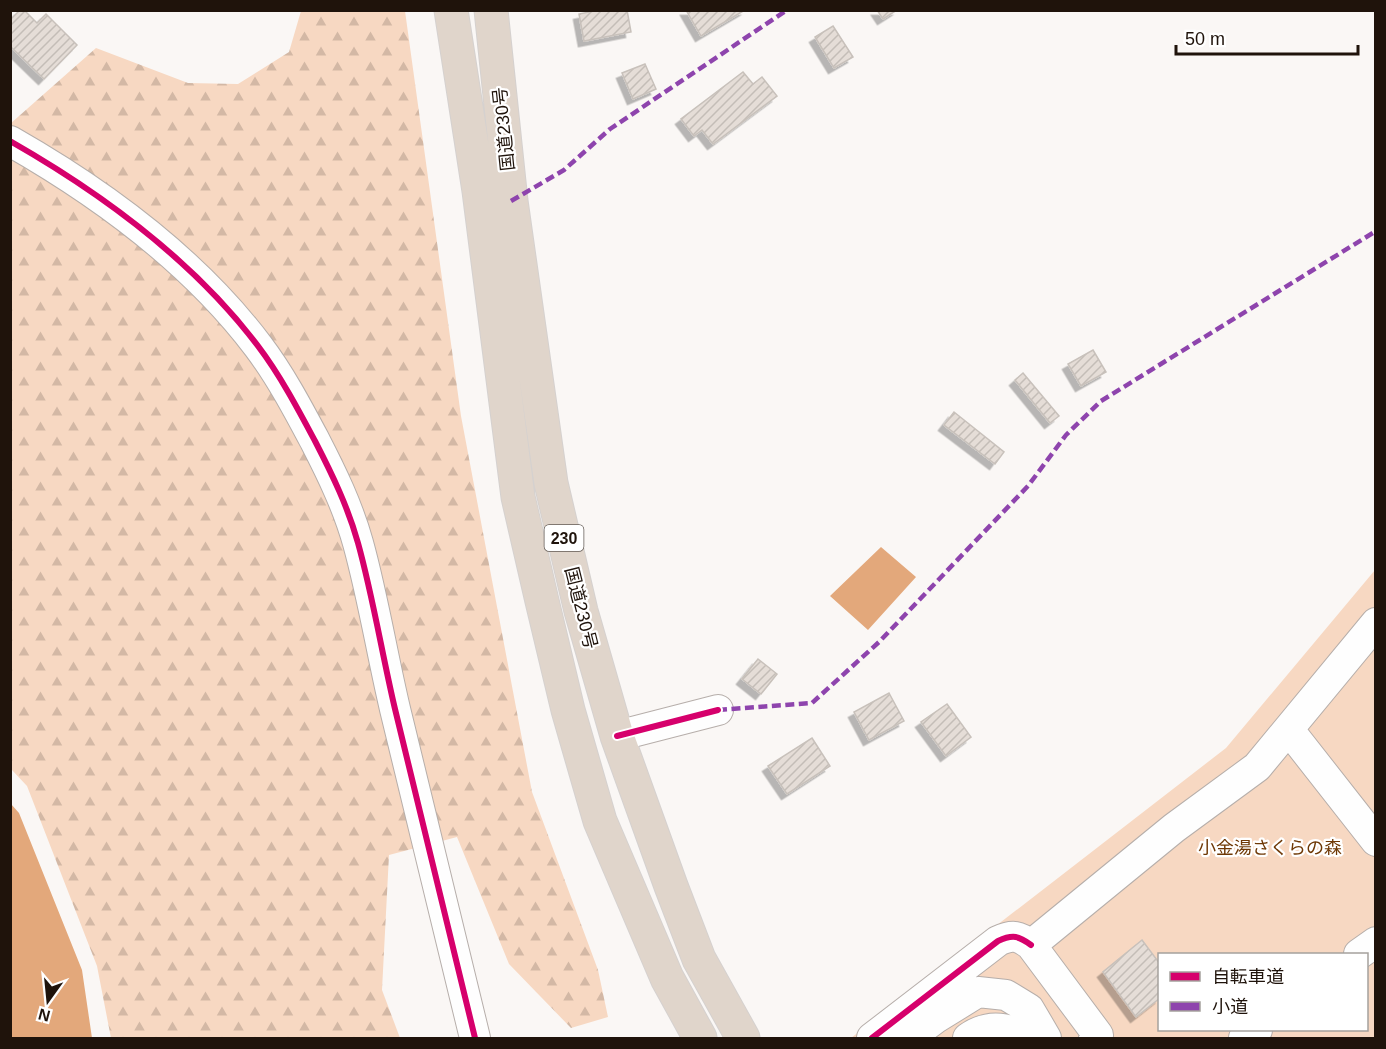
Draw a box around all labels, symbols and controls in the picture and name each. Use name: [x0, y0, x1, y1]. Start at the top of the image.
scale bar: [1176, 18, 1358, 56]
text: 50 m: [1185, 29, 1225, 49]
street label: 国道230号: [490, 86, 518, 172]
road number: 230: [544, 525, 584, 551]
street label: 国道230号: [561, 565, 601, 651]
park label: 小金湯さくらの森: [1198, 838, 1342, 858]
legend: [1158, 953, 1368, 1031]
text: 自転車道: [1212, 967, 1284, 987]
north arrow: [18, 971, 78, 1031]
text: 小道: [1212, 997, 1248, 1017]
text: N: [36, 1005, 52, 1025]

